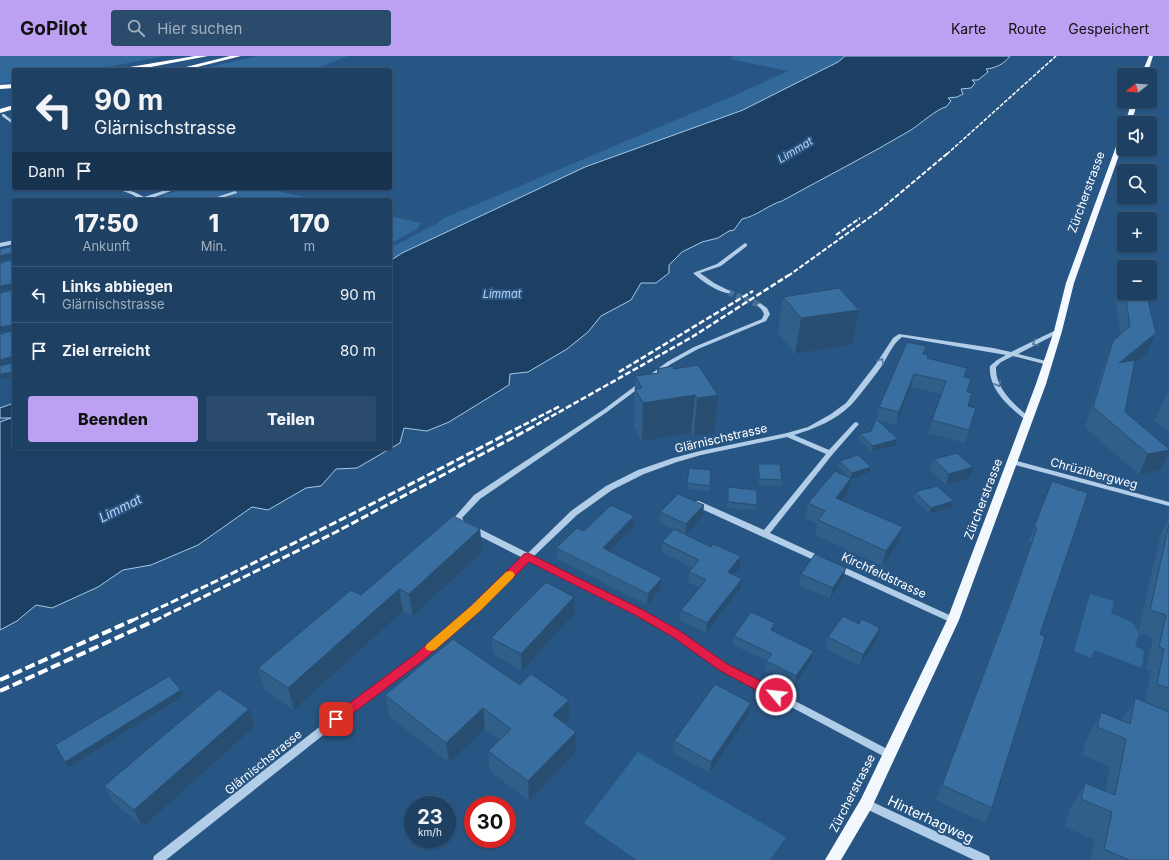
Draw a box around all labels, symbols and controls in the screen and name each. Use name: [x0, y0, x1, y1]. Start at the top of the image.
search box: [111, 10, 391, 46]
text: GoPilot: [20, 17, 87, 40]
icon: search: [125, 17, 147, 39]
text: Hier suchen: [157, 19, 242, 38]
text: Karte: [951, 20, 986, 37]
text: Route: [1008, 20, 1046, 37]
text: Gespeichert: [1068, 20, 1149, 37]
north arrow: [1117, 68, 1157, 108]
map controls: [1117, 68, 1157, 300]
text: 90 m: [94, 83, 163, 117]
icon: left: [28, 84, 80, 136]
button: sound: [1117, 116, 1157, 156]
text: Glärnischstrasse: [94, 117, 236, 138]
water label: Limmat: [775, 134, 815, 166]
street label: Zürcherstrasse: [1064, 149, 1108, 235]
icon: arrive: [73, 160, 95, 182]
text: Dann: [28, 162, 65, 181]
button: search: [1117, 164, 1157, 204]
text: 17:50: [74, 209, 139, 238]
text: 1: [209, 209, 219, 238]
text: 170: [289, 209, 330, 238]
button: +: [1117, 212, 1157, 252]
text: Ankunft: [82, 238, 130, 254]
text: Min.: [201, 238, 227, 254]
text: m: [304, 238, 315, 254]
button: −: [1117, 260, 1157, 300]
text: Links abbiegen: [62, 277, 173, 296]
icon: left: [28, 284, 50, 306]
text: 90 m: [340, 285, 376, 304]
water label: Limmat: [483, 287, 522, 301]
text: Glärnischstrasse: [62, 296, 165, 312]
one-way arrow: [1032, 338, 1039, 345]
icon: arrive: [28, 340, 50, 362]
text: Ziel erreicht: [62, 341, 150, 360]
text: 80 m: [340, 341, 376, 360]
one-way arrow: [876, 358, 884, 365]
one-way arrow: [993, 380, 1000, 387]
button: Beenden: [28, 396, 198, 442]
button: Teilen: [206, 396, 376, 442]
street label: Glärnischstrasse: [673, 420, 769, 456]
street label: Chrüzlibergweg: [1049, 454, 1139, 492]
street label: Zürcherstrasse: [961, 456, 1005, 542]
water label: Limmat: [96, 490, 145, 525]
street label: Kirchfeldstrasse: [839, 549, 929, 601]
position arrow: [755, 674, 797, 716]
pin: [319, 702, 353, 736]
icon: arrive: [325, 708, 347, 730]
street label: Glärnischstrasse: [221, 726, 305, 798]
street label: Zürcherstrasse: [826, 751, 878, 835]
street label: Hinterhagweg: [885, 792, 977, 846]
speed limit sign: 30: [464, 796, 516, 848]
text: 23: [417, 805, 443, 829]
text: km/h: [418, 826, 442, 838]

